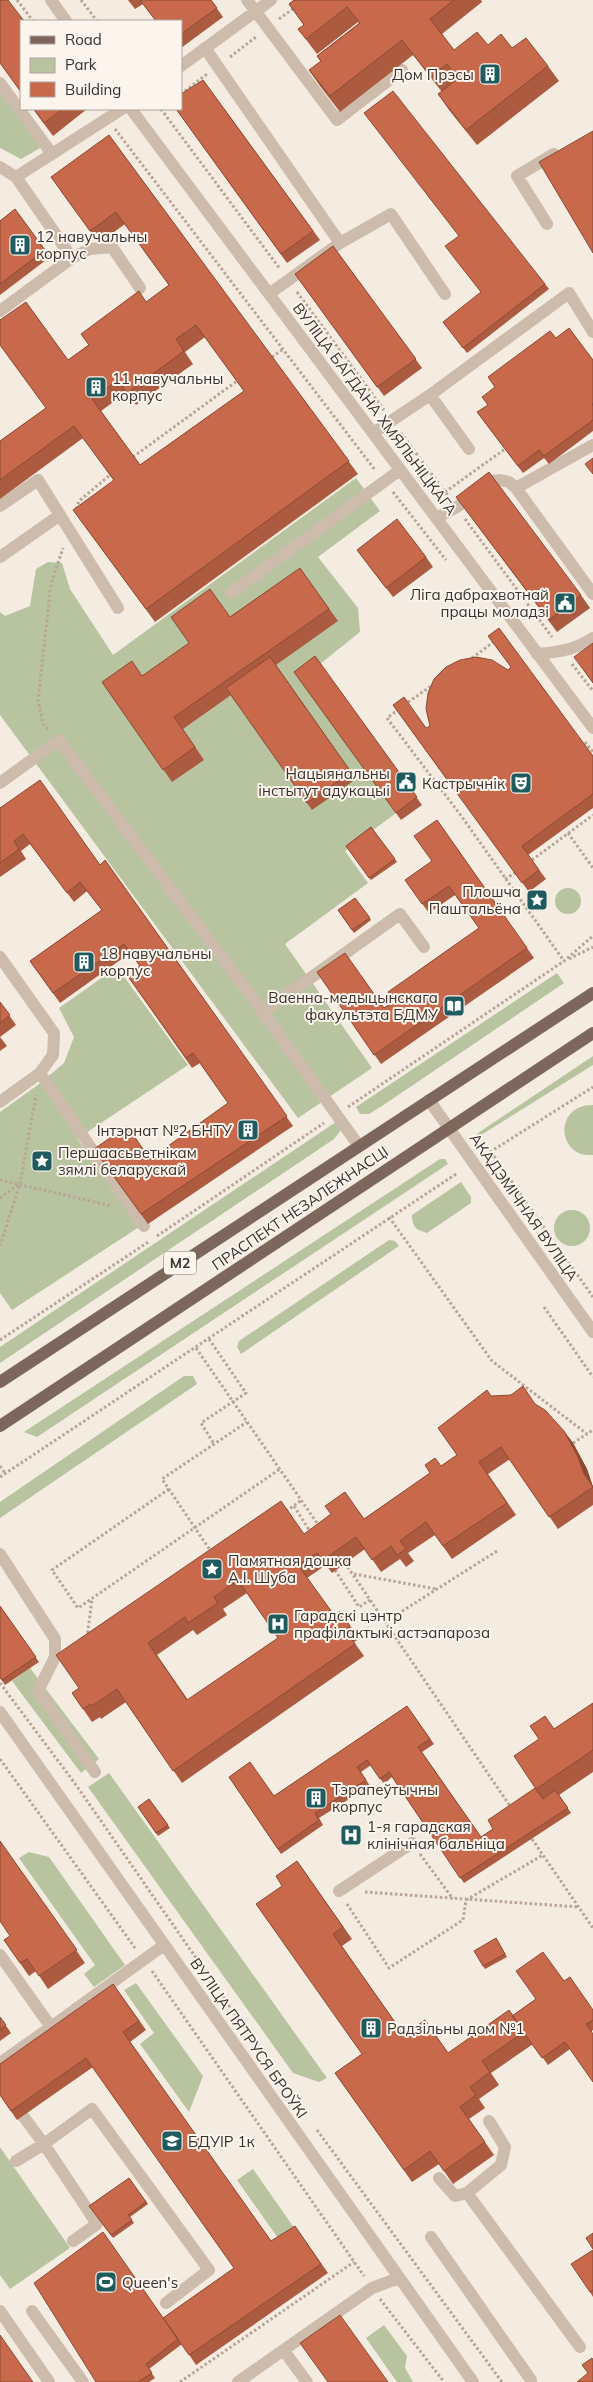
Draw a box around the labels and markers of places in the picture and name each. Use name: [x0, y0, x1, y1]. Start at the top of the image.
building icon: Дом Прэсы: [478, 62, 502, 86]
place label: Дом Прэсы: [392, 65, 474, 84]
place label: 12 навучальны корпус: [36, 227, 147, 263]
building icon: 12 навучальны корпус: [8, 233, 32, 257]
place label: 11 навучальны корпус: [112, 369, 223, 405]
building icon: 11 навучальны корпус: [84, 375, 108, 399]
place label: Ліга дабрахвотнай працы моладзі: [410, 585, 549, 621]
public building icon: Ліга дабрахвотнай працы моладзі: [553, 591, 577, 615]
place label: Нацыянальны інстытут адукацыі: [258, 764, 390, 800]
public building icon: Нацыянальны інстытут адукацыі: [394, 770, 418, 794]
theatre icon: Кастрычнік: [509, 771, 533, 795]
place label: Кастрычнік: [422, 774, 506, 793]
place label: Плошча Паштальёна: [429, 882, 521, 918]
place icon: Плошча Паштальёна: [525, 888, 549, 912]
place label: 18 навучальны корпус: [100, 944, 211, 980]
building icon: 18 навучальны корпус: [72, 950, 96, 974]
place label: Ваенна-медыцынскага факультэта БДМУ: [268, 988, 438, 1024]
library icon: Ваенна-медыцынскага факультэта БДМУ: [442, 994, 466, 1018]
building icon: Інтэрнат №2 БНТУ: [236, 1118, 260, 1142]
place label: Інтэрнат №2 БНТУ: [97, 1121, 232, 1140]
place label: Першаасьветнікам зямлі беларускай: [58, 1143, 197, 1179]
place icon: Першаасьветнікам зямлі беларускай: [30, 1149, 54, 1173]
place label: Памятная дошка А.І. Шуба: [228, 1551, 351, 1587]
place icon: Памятная дошка А.І. Шуба: [200, 1557, 224, 1581]
place label: Гарадскі цэнтр прафілактыкі астэапароза: [294, 1606, 490, 1642]
hospital icon: Гарадскі цэнтр прафілактыкі астэапароза: [266, 1612, 290, 1636]
place label: Тэрапеўтычны корпус: [332, 1780, 438, 1816]
building icon: Тэрапеўтычны корпус: [304, 1786, 328, 1810]
place label: 1-я гарадская клінічная бальніца: [367, 1817, 505, 1853]
hospital icon: 1-я гарадская клінічная бальніца: [339, 1823, 363, 1847]
building icon: Радзільны дом №1: [359, 2016, 383, 2040]
place label: Радзільны дом №1: [387, 2019, 524, 2038]
school or university icon: БДУІР 1к: [160, 2129, 184, 2153]
place label: БДУІР 1к: [188, 2132, 255, 2151]
sports icon: Queen's: [94, 2270, 118, 2294]
place label: Queen's: [122, 2273, 178, 2292]

